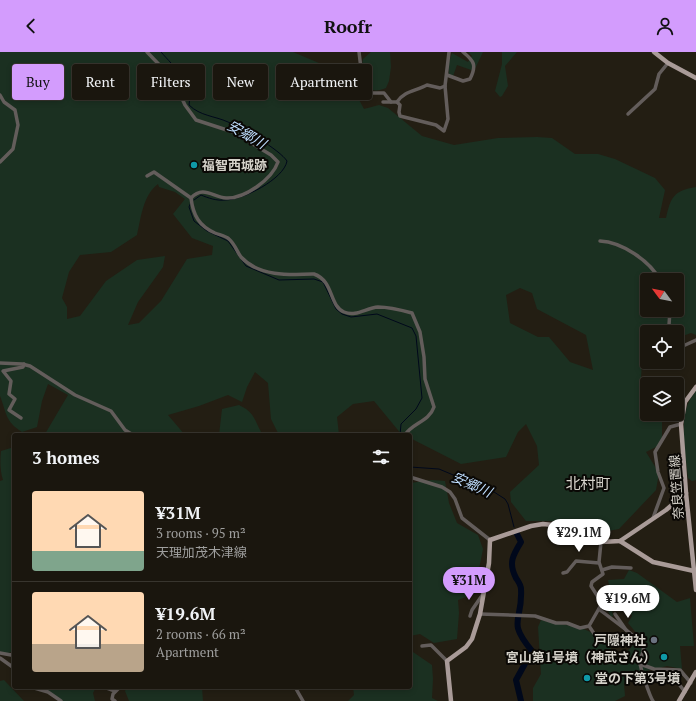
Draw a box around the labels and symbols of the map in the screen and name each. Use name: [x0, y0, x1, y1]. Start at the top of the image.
water label: 安郷川: [224, 115, 272, 154]
place label: 福智西城跡: [202, 156, 267, 174]
marker: 福智西城跡: [189, 160, 199, 170]
north arrow: [640, 273, 684, 317]
street label: 奈良笠置線: [665, 454, 687, 520]
water label: 安郷川: [449, 467, 497, 502]
district label: 北村町: [565, 473, 611, 493]
pin: ¥29.1M: [546, 519, 612, 553]
pin: ¥31M: [445, 567, 493, 601]
pin: ¥19.6M: [595, 585, 661, 619]
place label: 戸隠神社: [594, 631, 646, 649]
marker: 戸隠神社: [649, 635, 659, 645]
place label: 宮山第1号墳（神武さん）: [506, 648, 656, 666]
marker: 宮山第1号墳（神武さん）: [659, 652, 669, 662]
place label: 堂の下第3号墳: [595, 669, 680, 687]
marker: 堂の下第3号墳: [582, 673, 592, 683]

